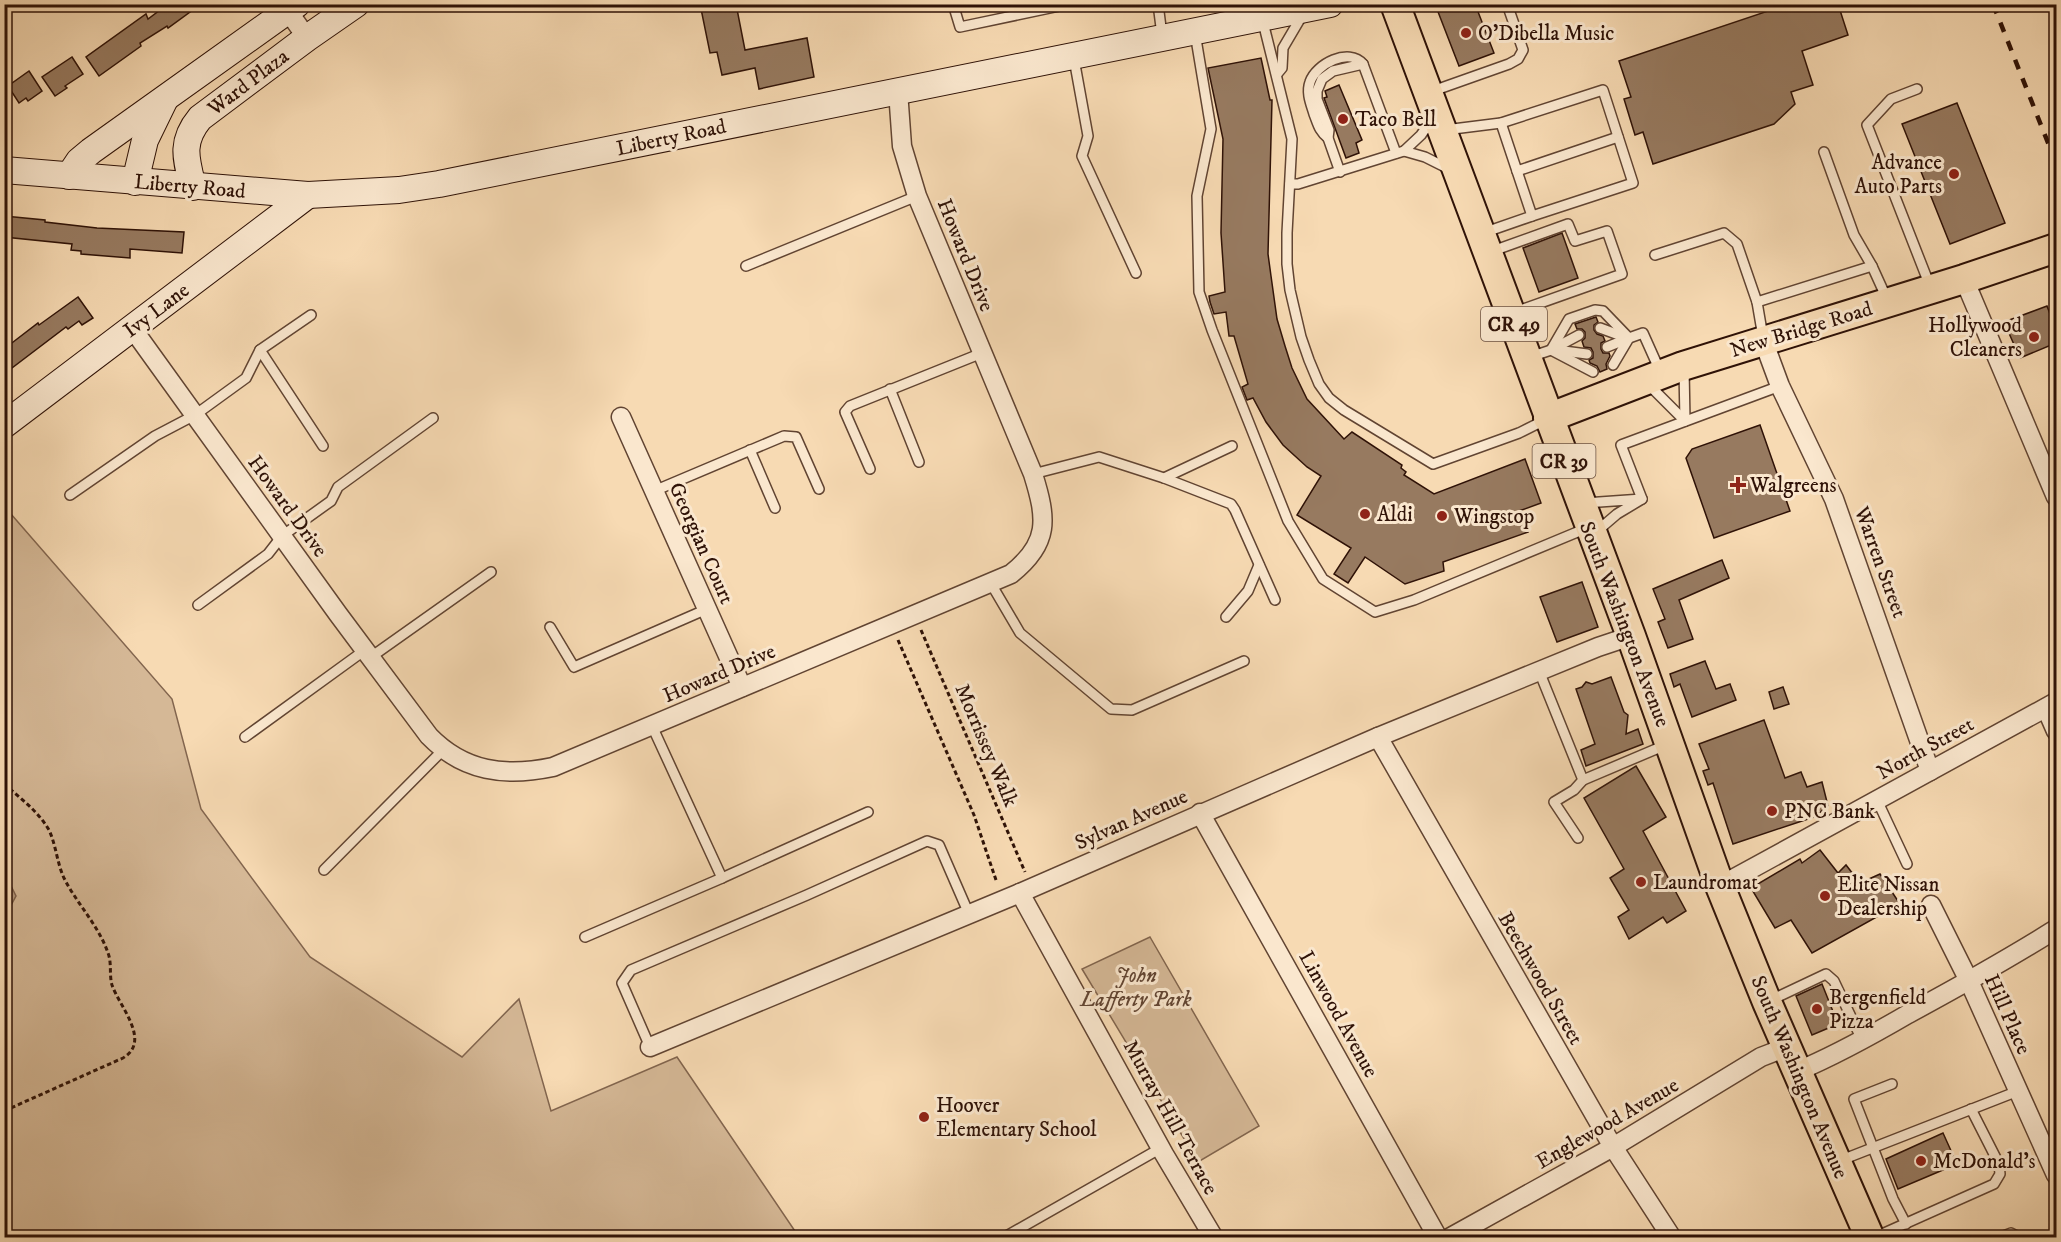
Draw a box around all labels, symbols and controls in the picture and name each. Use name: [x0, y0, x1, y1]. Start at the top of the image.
place label: O'Dibella Music: [1478, 21, 1614, 47]
marker: O'Dibella Music: [1459, 26, 1473, 40]
street label: Ward Plaza: [202, 44, 294, 122]
place label: Taco Bell: [1355, 107, 1437, 133]
marker: Taco Bell: [1336, 112, 1350, 126]
street label: Liberty Road: [614, 114, 729, 162]
place label: Advance Auto Parts: [1854, 150, 1942, 200]
marker: Advance Auto Parts: [1947, 167, 1961, 181]
street label: Liberty Road: [133, 169, 247, 205]
street label: Howard Drive: [931, 195, 1000, 316]
street label: Ivy Lane: [119, 277, 195, 344]
street label: New Bridge Road: [1727, 296, 1876, 364]
road number: CR 49: [1481, 307, 1547, 341]
place label: Hollywood Cleaners: [1928, 313, 2023, 363]
marker: Hollywood Cleaners: [2027, 330, 2041, 344]
road number: CR 39: [1532, 444, 1596, 478]
street label: Howard Drive: [242, 451, 333, 563]
place label: Walgreens: [1749, 473, 1837, 499]
marker: Walgreens: [1731, 478, 1745, 492]
street label: Georgian Court: [663, 479, 740, 608]
place label: Aldi: [1377, 502, 1413, 528]
street label: Warren Street: [1848, 502, 1912, 622]
place label: Wingstop: [1453, 504, 1534, 530]
marker: Aldi: [1358, 507, 1372, 521]
marker: Wingstop: [1435, 509, 1449, 523]
street label: South Washington Avenue: [1573, 518, 1675, 731]
street label: Howard Drive: [659, 639, 780, 709]
street label: Morrissey Walk: [949, 680, 1024, 811]
street label: North Street: [1873, 712, 1979, 786]
street label: Sylvan Avenue: [1071, 783, 1192, 856]
place label: PNC Bank: [1784, 799, 1876, 825]
marker: PNC Bank: [1765, 804, 1779, 818]
place label: Laundromat: [1653, 870, 1758, 896]
place label: Elite Nissan Dealership: [1837, 872, 1939, 922]
marker: Laundromat: [1634, 875, 1648, 889]
marker: Elite Nissan Dealership: [1818, 889, 1832, 903]
street label: Beechwood Street: [1492, 907, 1589, 1050]
street label: Linwood Avenue: [1293, 947, 1384, 1083]
park label: John Lafferty Park: [1079, 963, 1192, 1013]
street label: Hill Place: [1978, 970, 2036, 1059]
street label: South Washington Avenue: [1744, 972, 1854, 1183]
place label: Bergenfield Pizza: [1829, 985, 1927, 1035]
marker: Bergenfield Pizza: [1810, 1002, 1824, 1016]
street label: Murray Hill Terrace: [1117, 1036, 1224, 1200]
street label: Englewood Avenue: [1532, 1072, 1684, 1175]
place label: Hoover Elementary School: [936, 1093, 1097, 1143]
marker: Hoover Elementary School: [917, 1110, 931, 1124]
place label: McDonald's: [1933, 1149, 2036, 1175]
marker: McDonald's: [1914, 1154, 1928, 1168]

